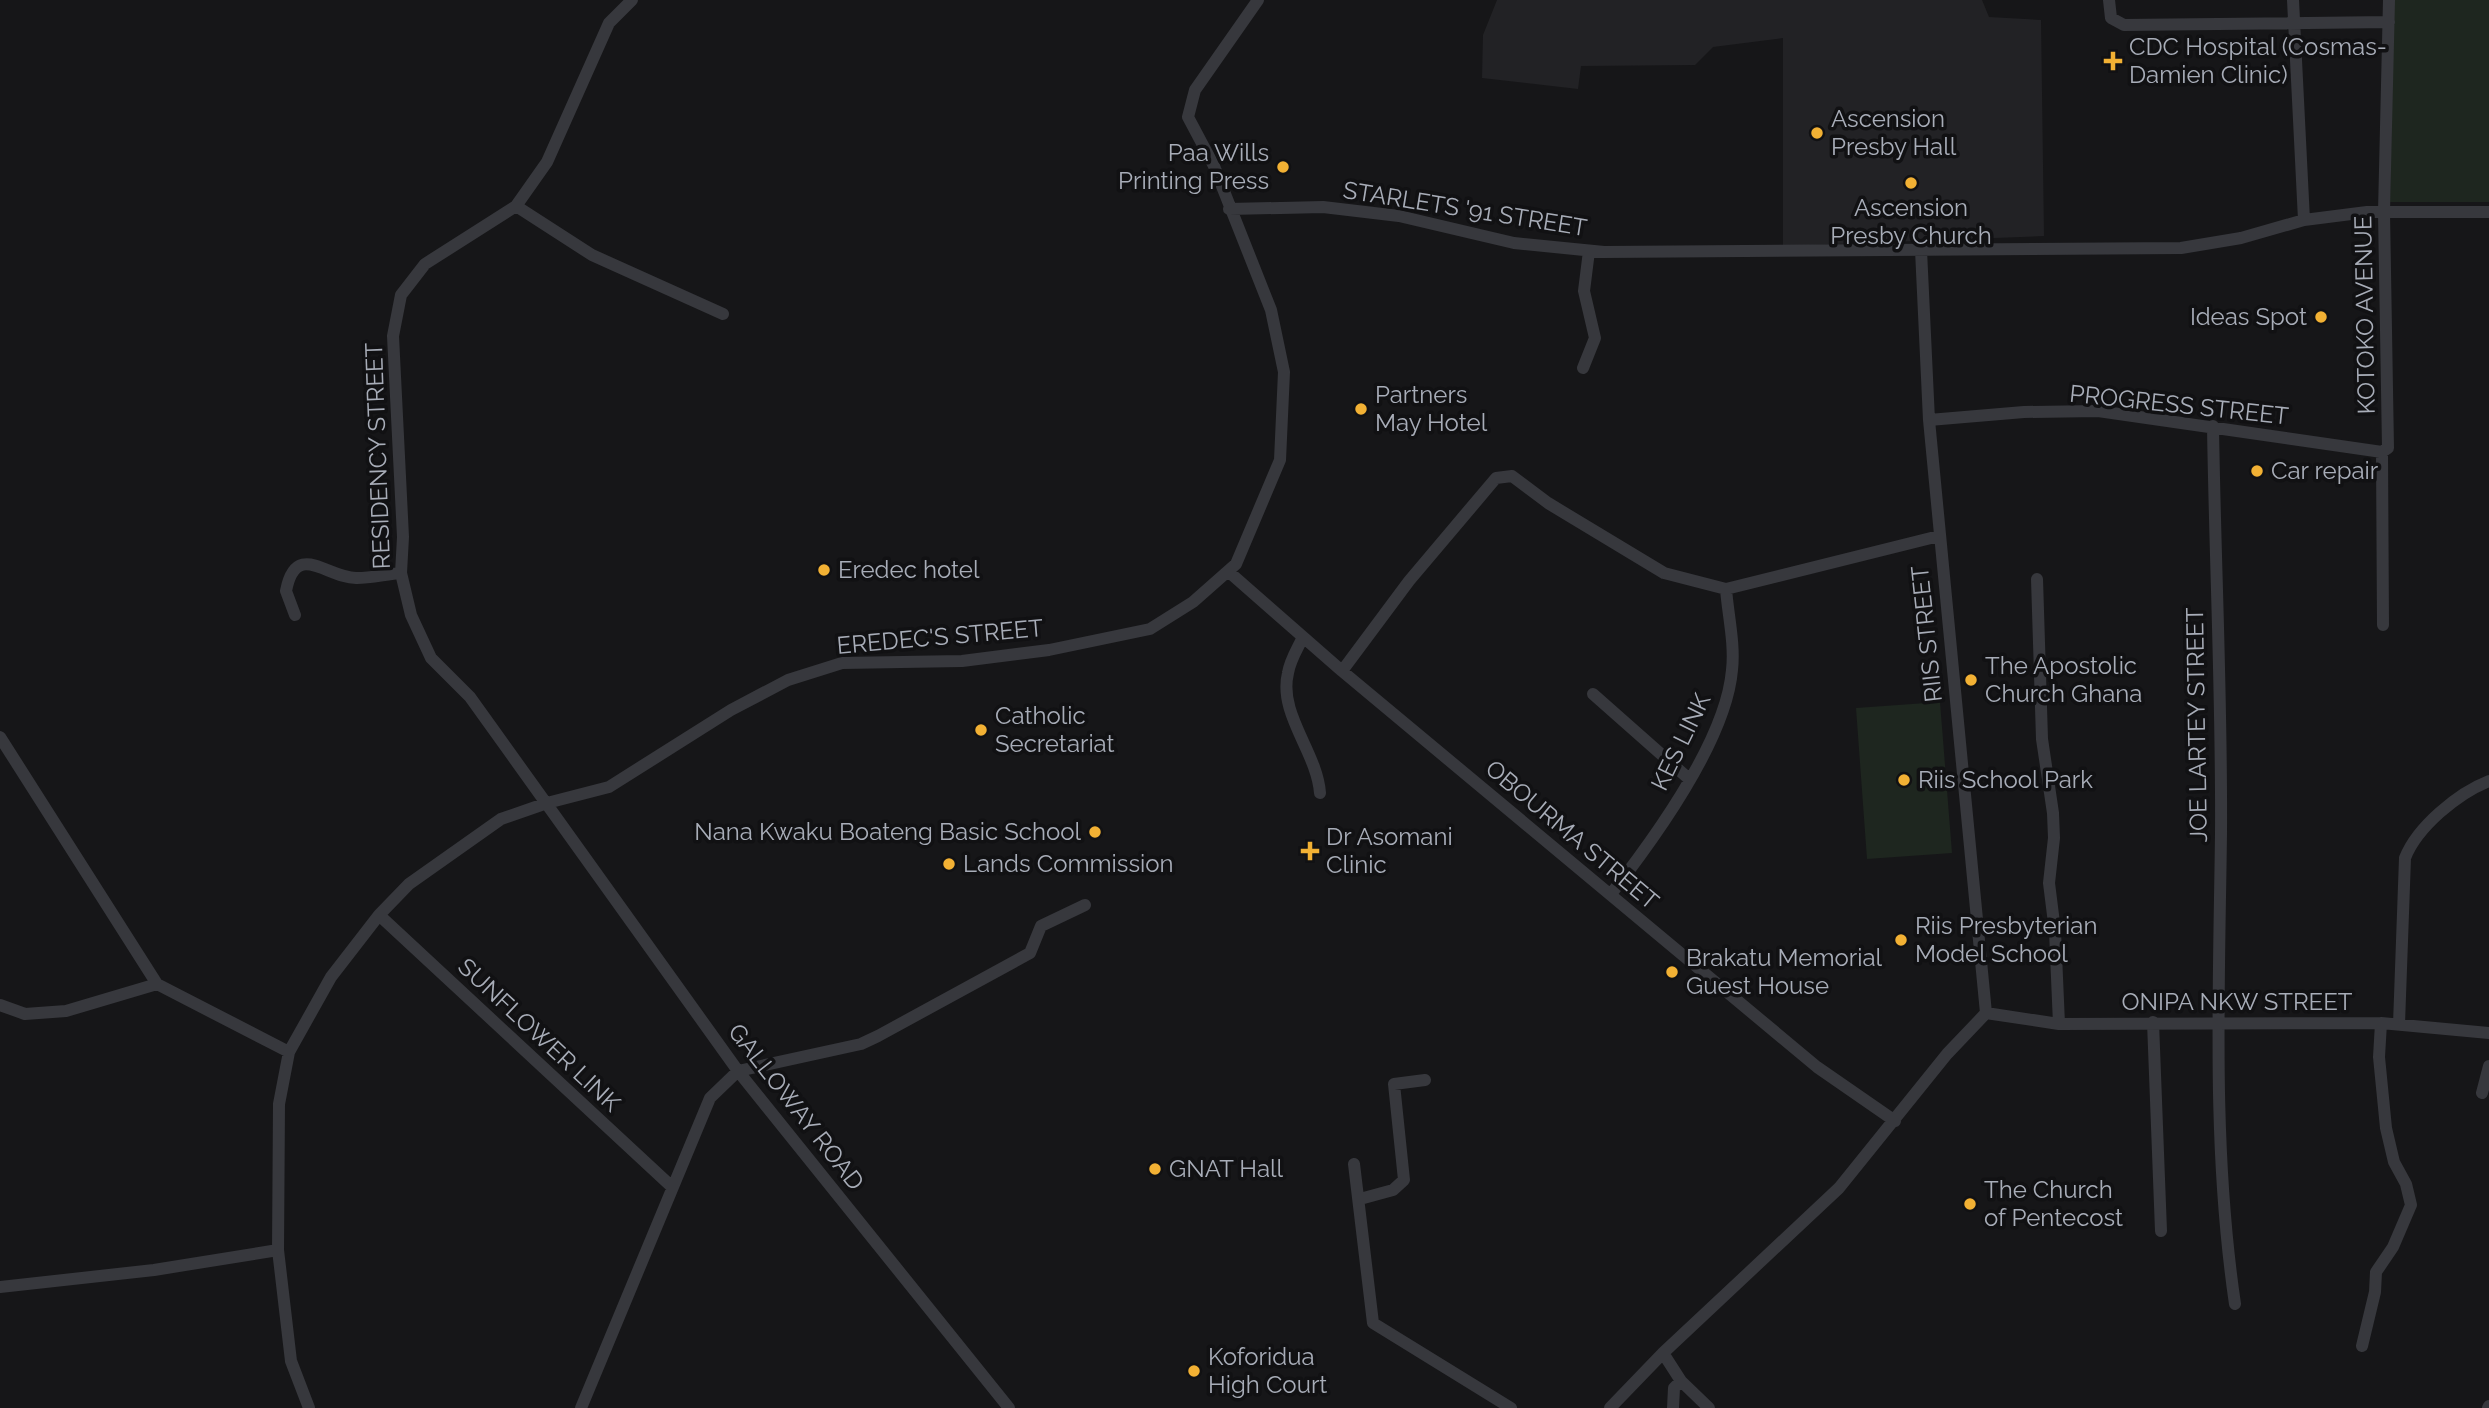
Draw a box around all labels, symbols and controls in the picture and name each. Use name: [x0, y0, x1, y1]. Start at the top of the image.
place label: CDC Hospital (Cosmas- Damien Clinic): [2129, 32, 2387, 89]
marker: CDC Hospital (Cosmas- Damien Clinic): [2103, 51, 2123, 71]
place label: Ascension Presby Hall: [1831, 104, 1957, 161]
marker: Ascension Presby Hall: [1809, 125, 1825, 141]
place label: Paa Wills Printing Press: [1118, 138, 1269, 195]
marker: Paa Wills Printing Press: [1275, 159, 1291, 175]
street label: STARLETS '91 STREET: [1341, 175, 1589, 242]
marker: Ascension Presby Church: [1903, 175, 1919, 191]
place label: Ascension Presby Church: [1830, 193, 1992, 250]
street label: KOTOKO AVENUE: [2348, 215, 2381, 415]
place label: Ideas Spot: [2190, 302, 2307, 331]
marker: Ideas Spot: [2313, 309, 2329, 325]
street label: RESIDENCY STREET: [359, 342, 396, 570]
street label: PROGRESS STREET: [2068, 379, 2290, 430]
place label: Partners May Hotel: [1375, 380, 1488, 437]
marker: Partners May Hotel: [1353, 401, 1369, 417]
place label: Car repair: [2271, 456, 2379, 485]
marker: Car repair: [2249, 463, 2265, 479]
place label: Eredec hotel: [838, 555, 980, 584]
marker: Eredec hotel: [816, 562, 832, 578]
street label: RIIS STREET: [1905, 564, 1948, 704]
street label: JOE LARTEY STREET: [2180, 607, 2213, 843]
street label: EREDEC'S STREET: [836, 613, 1045, 660]
place label: The Apostolic Church Ghana: [1985, 651, 2142, 708]
marker: The Apostolic Church Ghana: [1963, 672, 1979, 688]
street label: KES LINK: [1645, 688, 1717, 795]
place label: Catholic Secretariat: [995, 701, 1115, 758]
marker: Catholic Secretariat: [973, 722, 989, 738]
street label: OBOURMA STREET: [1480, 754, 1665, 916]
place label: Riis School Park: [1918, 765, 2093, 794]
marker: Riis School Park: [1896, 772, 1912, 788]
place label: Nana Kwaku Boateng Basic School: [694, 817, 1081, 846]
place label: Dr Asomani Clinic: [1326, 822, 1453, 879]
marker: Nana Kwaku Boateng Basic School: [1087, 824, 1103, 840]
marker: Dr Asomani Clinic: [1300, 841, 1320, 861]
place label: Lands Commission: [963, 849, 1173, 878]
marker: Lands Commission: [941, 856, 957, 872]
place label: Riis Presbyterian Model School: [1915, 911, 2097, 968]
marker: Riis Presbyterian Model School: [1893, 932, 1909, 948]
place label: Brakatu Memorial Guest House: [1686, 943, 1883, 1000]
street label: SUNFLOWER LINK: [452, 952, 627, 1118]
marker: Brakatu Memorial Guest House: [1664, 964, 1680, 980]
street label: ONIPA NKW STREET: [2122, 987, 2353, 1016]
street label: GALLOWAY ROAD: [722, 1018, 870, 1196]
place label: GNAT Hall: [1169, 1154, 1284, 1183]
marker: GNAT Hall: [1147, 1161, 1163, 1177]
place label: The Church of Pentecost: [1984, 1175, 2123, 1232]
marker: The Church of Pentecost: [1962, 1196, 1978, 1212]
place label: Koforidua High Court: [1208, 1342, 1327, 1399]
marker: Koforidua High Court: [1186, 1363, 1202, 1379]

